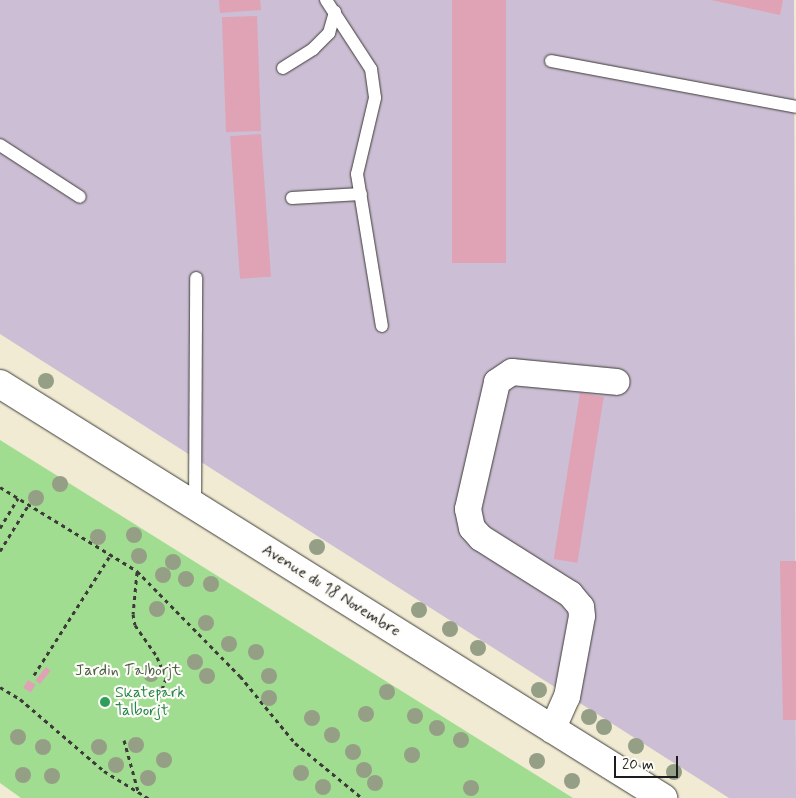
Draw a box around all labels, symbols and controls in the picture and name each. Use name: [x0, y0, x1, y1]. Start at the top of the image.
street label: Avenue du 18 Novembre: [257, 540, 405, 642]
park label: Jardin Talborjt: [77, 661, 179, 681]
place label: Skatepark Talborjt: [115, 683, 185, 721]
marker: Skatepark Talborjt: [99, 696, 111, 708]
scale bar: [616, 746, 680, 778]
text: 20 m: [622, 755, 654, 775]

